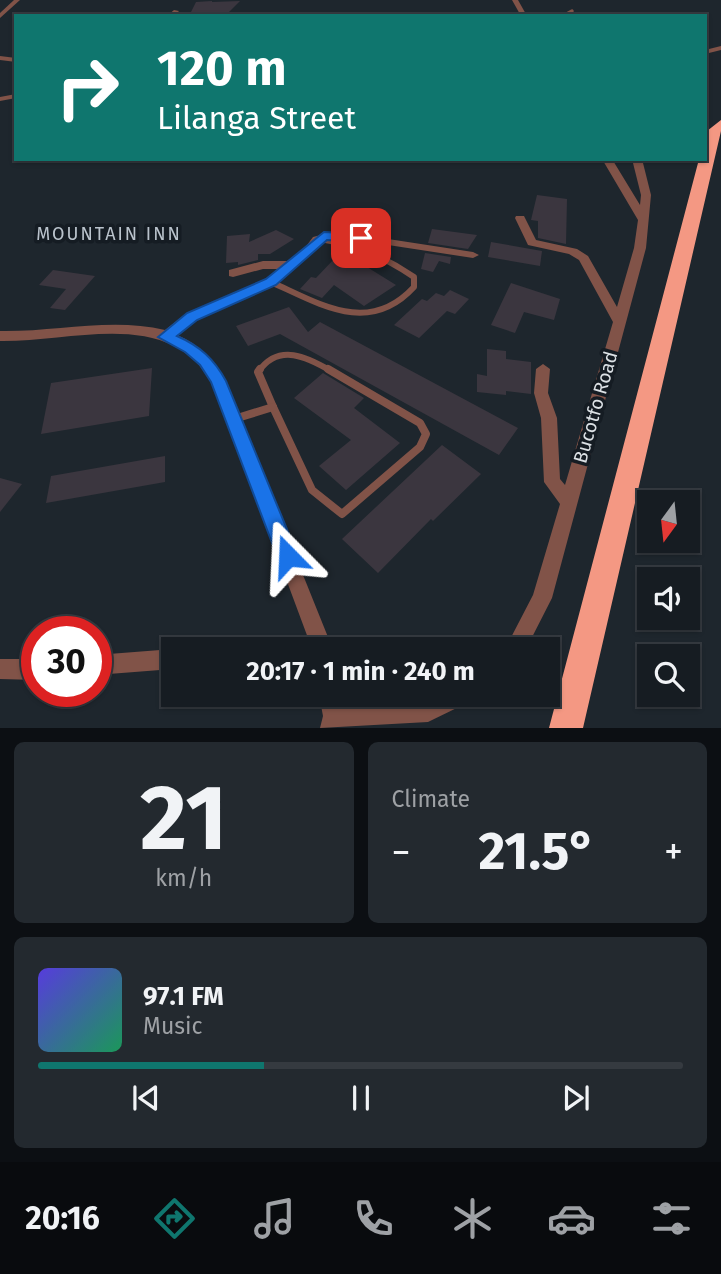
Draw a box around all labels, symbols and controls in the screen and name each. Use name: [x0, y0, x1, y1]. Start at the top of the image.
text: 120 m: [157, 39, 287, 98]
icon: right: [42, 42, 133, 133]
text: Lilanga Street: [157, 99, 356, 137]
pin: [331, 208, 391, 268]
icon: arrive: [342, 219, 380, 257]
district label: MOUNTAIN INN: [36, 223, 182, 245]
street label: Bucotfo Road: [569, 349, 622, 466]
north arrow: [637, 490, 700, 553]
map controls: [637, 490, 700, 707]
position arrow: [251, 519, 325, 593]
button: sound: [637, 567, 700, 630]
speed limit sign: 30: [21, 616, 112, 707]
button: search: [637, 644, 700, 707]
text: 20:17 · 1 min · 240 m: [246, 656, 475, 687]
text: 21: [140, 764, 227, 873]
text: Climate: [392, 785, 470, 813]
text: 21.5°: [479, 820, 596, 883]
text: −: [392, 829, 411, 875]
text: +: [664, 829, 683, 875]
text: km/h: [155, 864, 212, 892]
text: 97.1 FM: [143, 981, 224, 1012]
text: Music: [143, 1012, 203, 1040]
icon: previous: [127, 1079, 165, 1117]
icon: pause: [342, 1079, 380, 1117]
icon: next: [557, 1079, 595, 1117]
icon: directions: [150, 1194, 199, 1243]
icon: music: [250, 1194, 299, 1243]
icon: phone: [349, 1194, 398, 1243]
icon: climate: [448, 1194, 497, 1243]
icon: car: [547, 1194, 596, 1243]
icon: filters: [647, 1194, 696, 1243]
text: 20:16: [25, 1199, 100, 1237]

